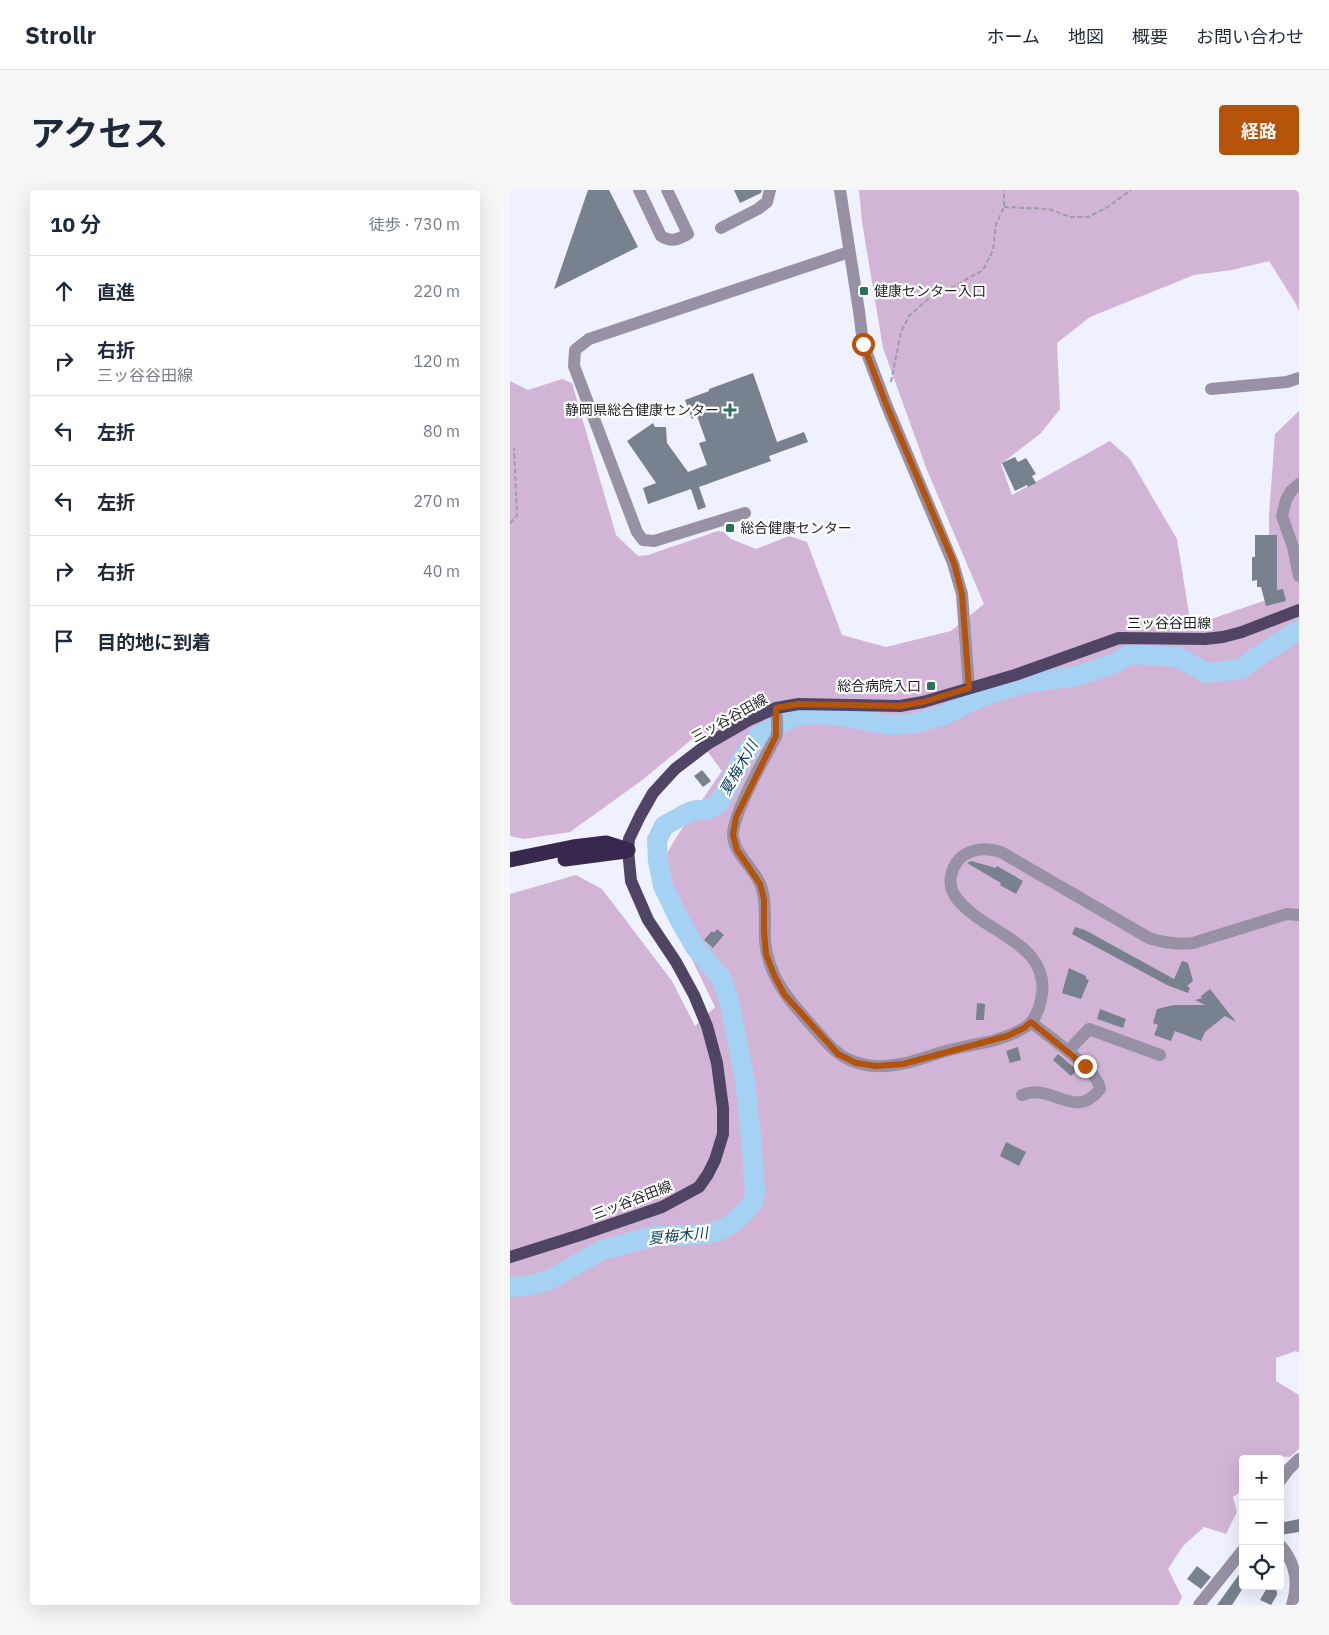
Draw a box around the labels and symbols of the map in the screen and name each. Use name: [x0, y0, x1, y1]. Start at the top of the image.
place label: 健康センター入口: [874, 282, 986, 300]
marker: 健康センター入口: [858, 285, 870, 297]
route start: [852, 333, 875, 356]
place label: 静岡県総合健康センター: [565, 401, 719, 419]
marker: 静岡県総合健康センター: [723, 403, 737, 417]
place label: 総合健康センター: [740, 519, 852, 537]
marker: 総合健康センター: [724, 522, 736, 534]
street label: 三ッ谷谷田線: [1127, 614, 1211, 632]
place label: 総合病院入口: [837, 677, 921, 695]
marker: 総合病院入口: [925, 680, 937, 692]
street label: 三ッ谷谷田線: [688, 690, 770, 746]
water label: 夏梅木川: [715, 735, 763, 798]
route end: [1074, 1055, 1097, 1078]
street label: 三ッ谷谷田線: [590, 1177, 674, 1223]
water label: 夏梅木川: [647, 1223, 711, 1248]

